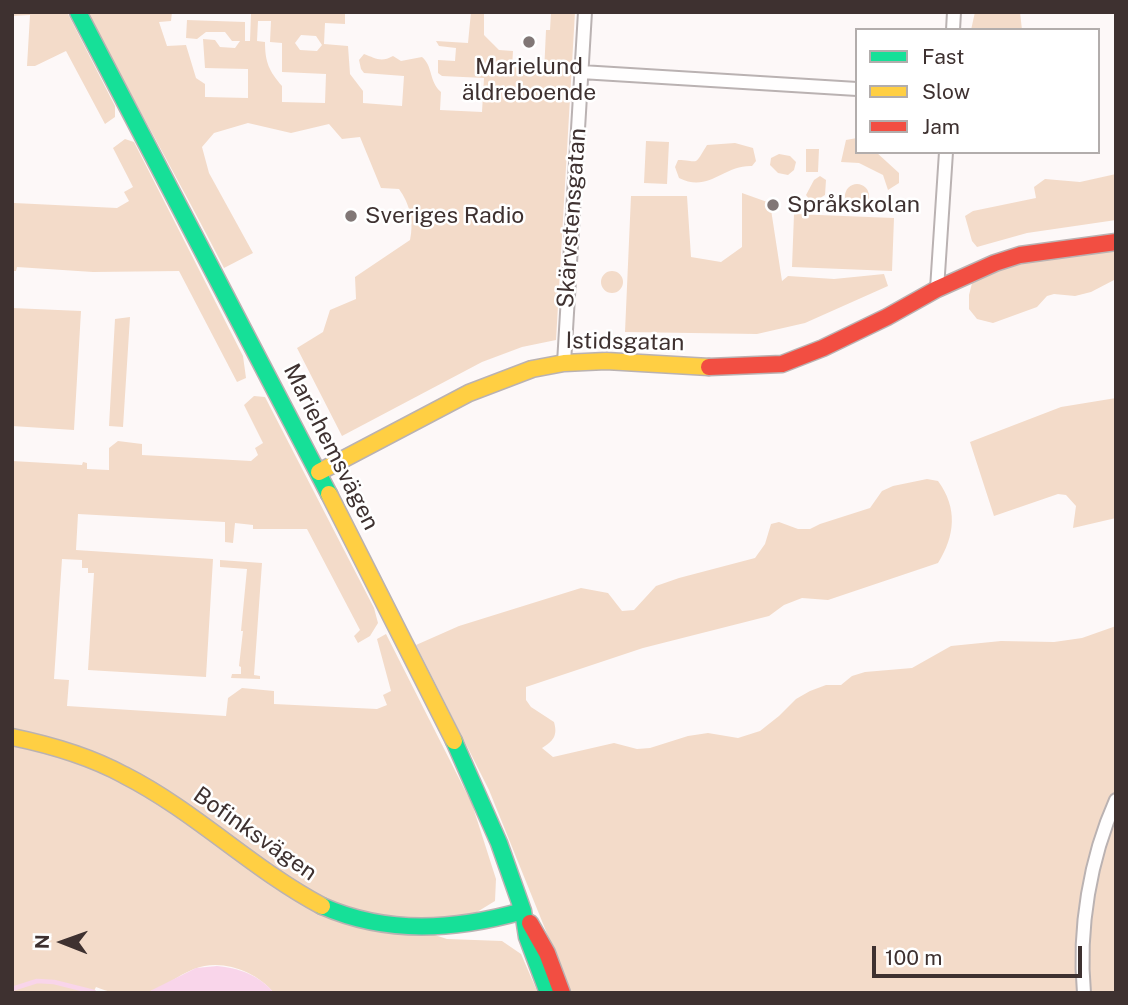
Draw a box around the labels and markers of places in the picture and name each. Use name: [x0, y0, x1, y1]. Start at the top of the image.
marker: Marielund äldreboende: [521, 34, 537, 50]
place label: Marielund äldreboende: [462, 53, 596, 107]
place label: Språkskolan: [787, 191, 920, 219]
marker: Språkskolan: [765, 197, 781, 213]
place label: Sveriges Radio: [365, 202, 524, 230]
marker: Sveriges Radio: [343, 208, 359, 224]

